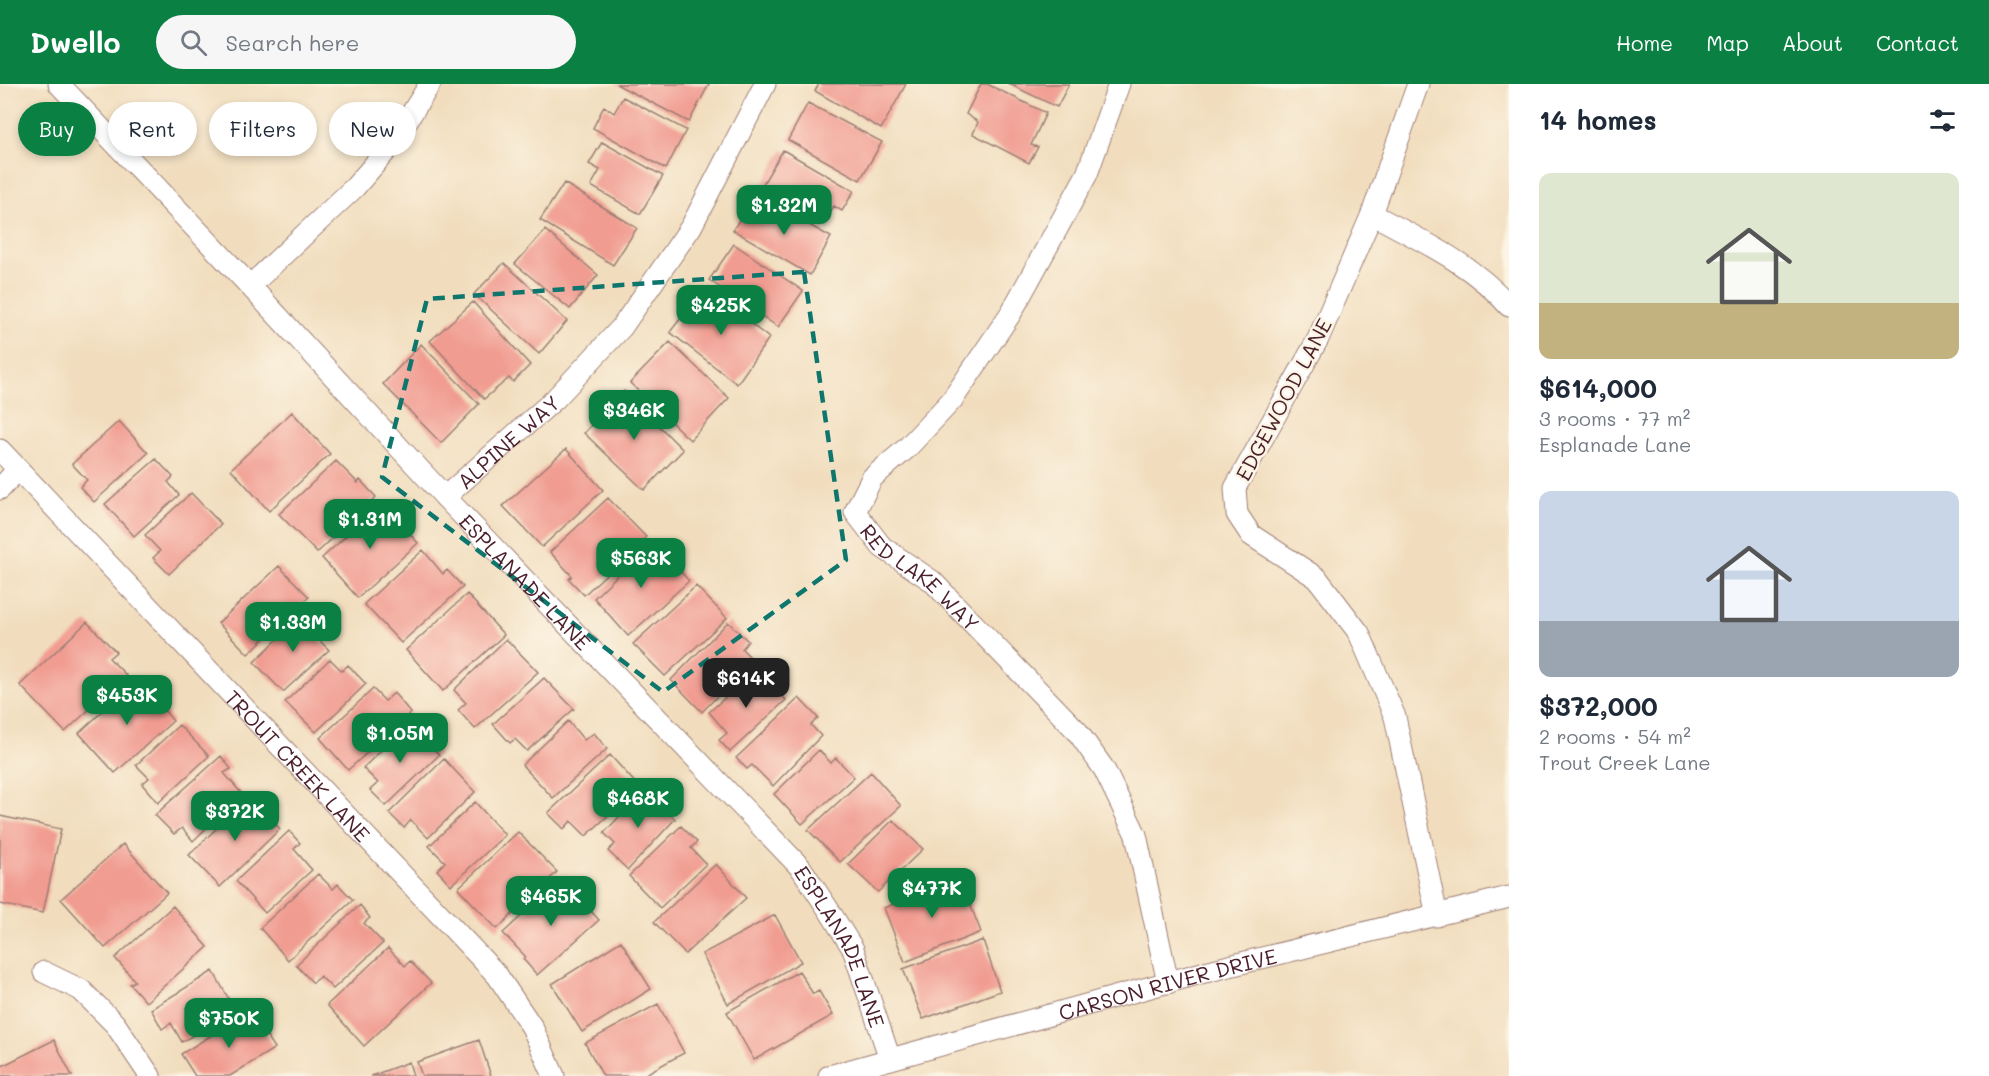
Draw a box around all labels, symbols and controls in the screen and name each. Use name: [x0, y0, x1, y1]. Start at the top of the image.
search box: [156, 15, 576, 69]
text: Dwello: [30, 24, 120, 60]
icon: search: [177, 26, 210, 59]
text: Search here: [225, 28, 359, 57]
text: Home: [1616, 29, 1673, 56]
text: Map: [1706, 29, 1749, 56]
text: About: [1782, 29, 1843, 56]
text: Contact: [1876, 29, 1959, 56]
chip: Buy: [18, 102, 96, 156]
chip: Rent: [108, 102, 197, 156]
chip: Filters: [209, 102, 317, 156]
chip: New: [329, 102, 416, 156]
text: 14 homes: [1539, 103, 1657, 137]
icon: filters: [1926, 104, 1959, 137]
pin: $1.32M: [735, 185, 833, 236]
text: $1.32M: [751, 191, 817, 217]
icon: home: [1695, 212, 1803, 320]
pin: $425K: [679, 285, 763, 336]
text: $425K: [690, 291, 752, 317]
street label: EDGEWOOD LANE: [1229, 313, 1337, 485]
text: $614,000: [1539, 371, 1657, 405]
street label: ALPINE WAY: [451, 388, 565, 494]
pin: $346K: [592, 390, 676, 441]
text: $346K: [603, 396, 665, 422]
text: 3 rooms · 77 m²: [1539, 405, 1690, 431]
text: Esplanade Lane: [1539, 431, 1691, 457]
pin: $1.31M: [321, 499, 419, 550]
text: $1.31M: [338, 505, 402, 531]
street label: ESPLANADE LANE: [454, 507, 597, 655]
street label: RED LAKE WAY: [855, 518, 986, 636]
icon: home: [1695, 530, 1803, 638]
pin: $563K: [599, 538, 683, 589]
text: $563K: [610, 544, 672, 570]
pin: $1.33M: [244, 602, 342, 653]
text: $1.33M: [259, 608, 327, 634]
pin: $614K: [704, 658, 788, 709]
text: $614K: [716, 664, 776, 690]
pin: $453K: [85, 675, 169, 726]
text: $453K: [96, 681, 158, 707]
street label: TROUT CREEK LANE: [220, 683, 377, 847]
text: $372,000: [1539, 689, 1658, 723]
pin: $1.05M: [351, 713, 449, 764]
text: $1.05M: [366, 719, 434, 745]
text: 2 rooms · 54 m²: [1539, 723, 1691, 749]
text: Trout Creek Lane: [1539, 749, 1711, 775]
pin: $468K: [596, 778, 680, 829]
text: $468K: [607, 784, 669, 810]
pin: $372K: [193, 791, 277, 842]
text: $372K: [205, 797, 265, 823]
street label: ESPLANADE LANE: [789, 860, 892, 1031]
pin: $477K: [890, 868, 974, 919]
text: $477K: [902, 874, 962, 900]
pin: $465K: [509, 876, 593, 927]
text: $465K: [520, 882, 582, 908]
street label: CARSON RIVER DRIVE: [1055, 941, 1279, 1025]
pin: $750K: [187, 998, 271, 1049]
text: $750K: [198, 1004, 260, 1030]

